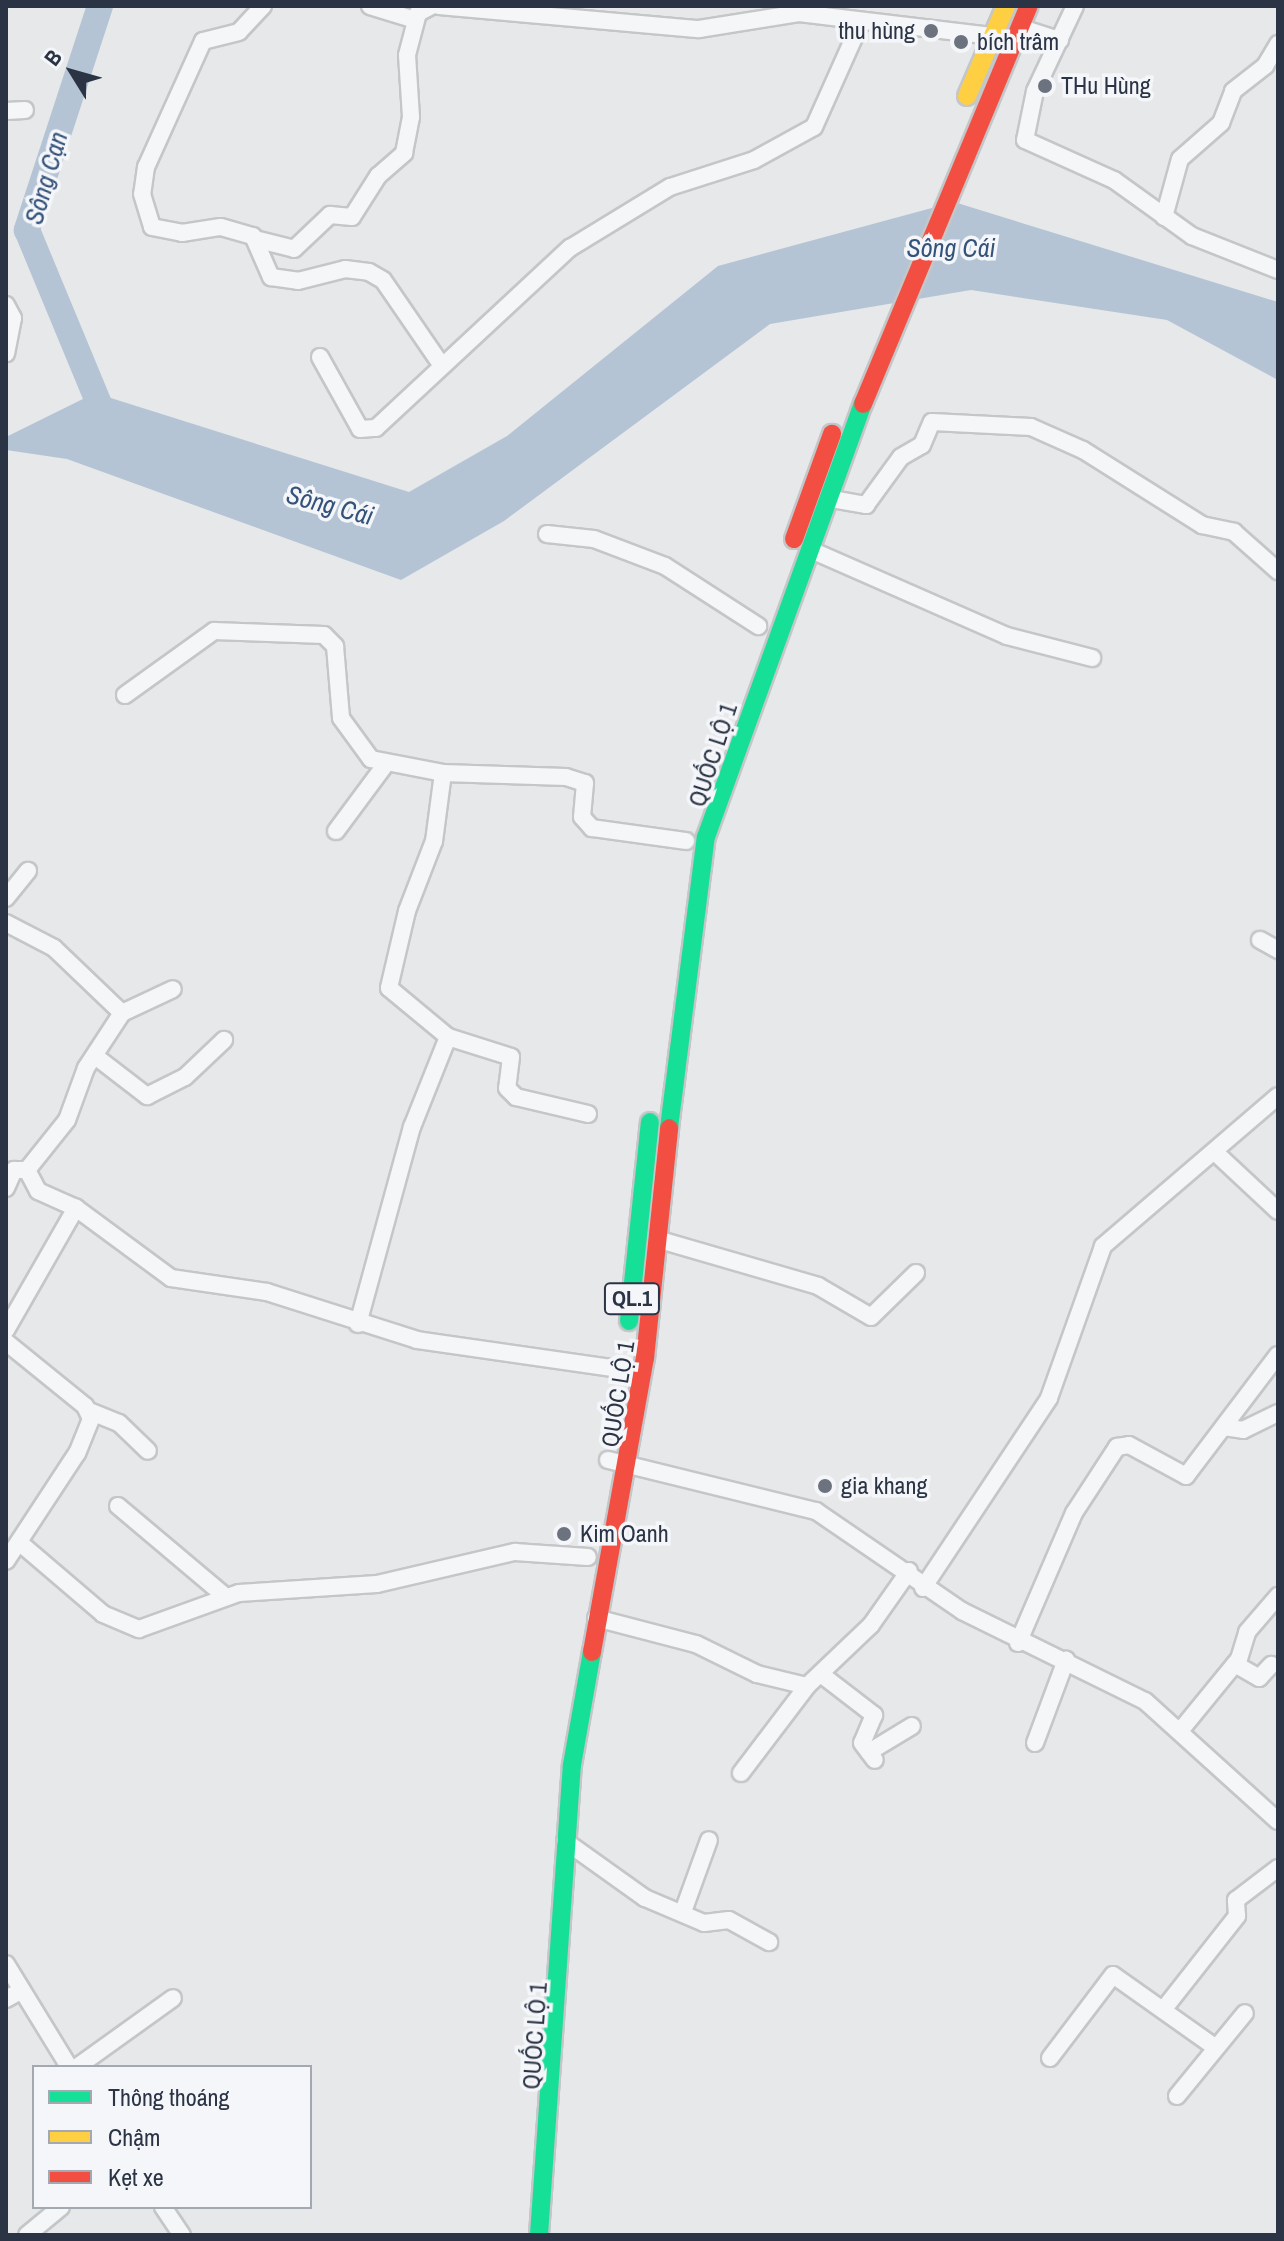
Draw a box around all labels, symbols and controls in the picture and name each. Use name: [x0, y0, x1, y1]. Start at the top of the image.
place label: thu hùng: [838, 17, 915, 45]
marker: thu hùng: [922, 22, 940, 40]
place label: bích trâm: [977, 28, 1059, 56]
north arrow: [32, 32, 112, 112]
marker: bích trâm: [952, 33, 970, 51]
text: B: [37, 43, 69, 72]
place label: THu Hùng: [1061, 72, 1151, 100]
marker: THu Hùng: [1036, 77, 1054, 95]
water label: Sông Cạn: [18, 128, 74, 228]
water label: Sông Cái: [907, 232, 995, 264]
water label: Sông Cái: [283, 478, 377, 532]
street label: QUỐC LỘ 1: [683, 700, 743, 810]
road number: QL.1: [602, 1281, 662, 1317]
street label: QUỐC LỘ 1: [595, 1339, 641, 1449]
place label: gia khang: [841, 1472, 927, 1500]
marker: gia khang: [816, 1477, 834, 1495]
place label: Kim Oanh: [580, 1520, 669, 1548]
marker: Kim Oanh: [555, 1525, 573, 1543]
street label: QUỐC LỘ 1: [517, 1982, 553, 2090]
legend: [32, 2065, 312, 2209]
text: Thông thoáng: [108, 2081, 229, 2113]
text: Chậm: [108, 2121, 161, 2153]
text: Kẹt xe: [108, 2161, 164, 2193]

